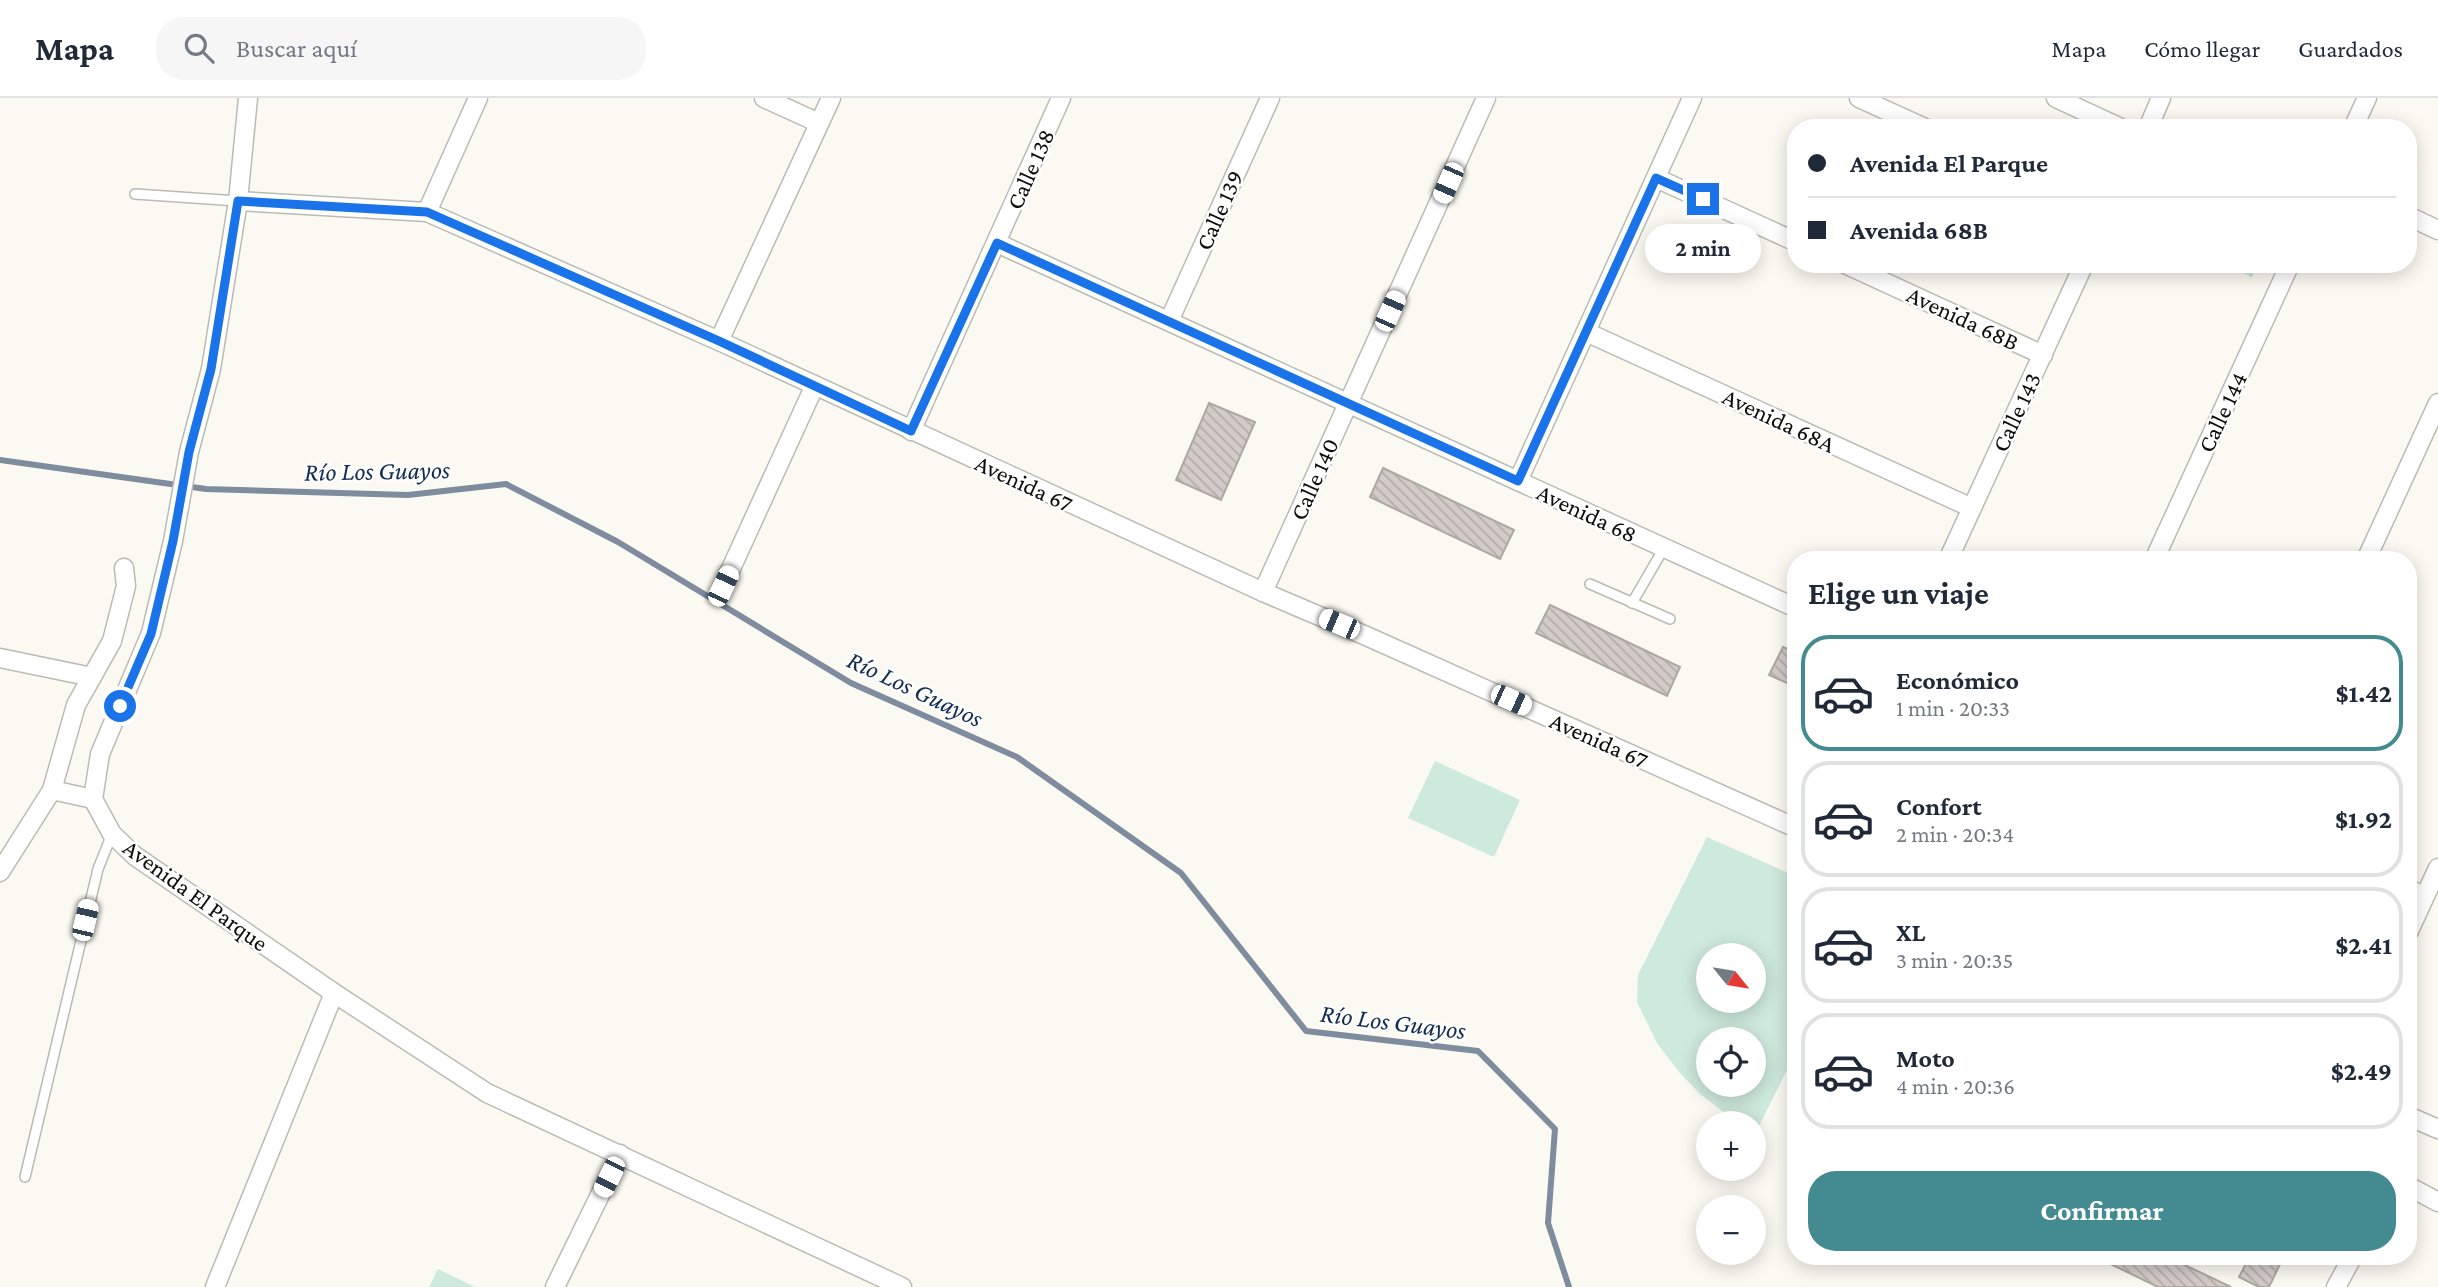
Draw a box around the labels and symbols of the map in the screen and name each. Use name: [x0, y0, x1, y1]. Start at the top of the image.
street label: Calle 138: [1000, 125, 1060, 213]
car: [1430, 160, 1467, 206]
street label: Calle 139: [1190, 166, 1248, 254]
route end: [1687, 183, 1719, 215]
callout: 2 min: [1645, 224, 1761, 272]
street label: Avenida 68B: [1903, 280, 2023, 356]
car: [1372, 288, 1409, 334]
street label: Calle 143: [1986, 368, 2046, 456]
street label: Calle 144: [2192, 368, 2252, 456]
street label: Avenida 68A: [1719, 382, 1840, 458]
street label: Calle 140: [1284, 434, 1344, 524]
street label: Avenida 67: [971, 449, 1077, 517]
water label: Río Los Guayos: [304, 455, 450, 487]
street label: Avenida 68: [1533, 478, 1641, 548]
car: [705, 563, 742, 609]
car: [1316, 606, 1363, 642]
water label: Río Los Guayos: [843, 645, 987, 733]
car: [1488, 682, 1535, 718]
route start: [104, 690, 136, 722]
street label: Avenida 67: [1546, 706, 1652, 774]
street label: Avenida El Parque: [118, 833, 274, 957]
car: [71, 897, 100, 943]
north arrow: [1696, 943, 1766, 1013]
water label: Río Los Guayos: [1319, 999, 1467, 1045]
car: [591, 1154, 628, 1200]

